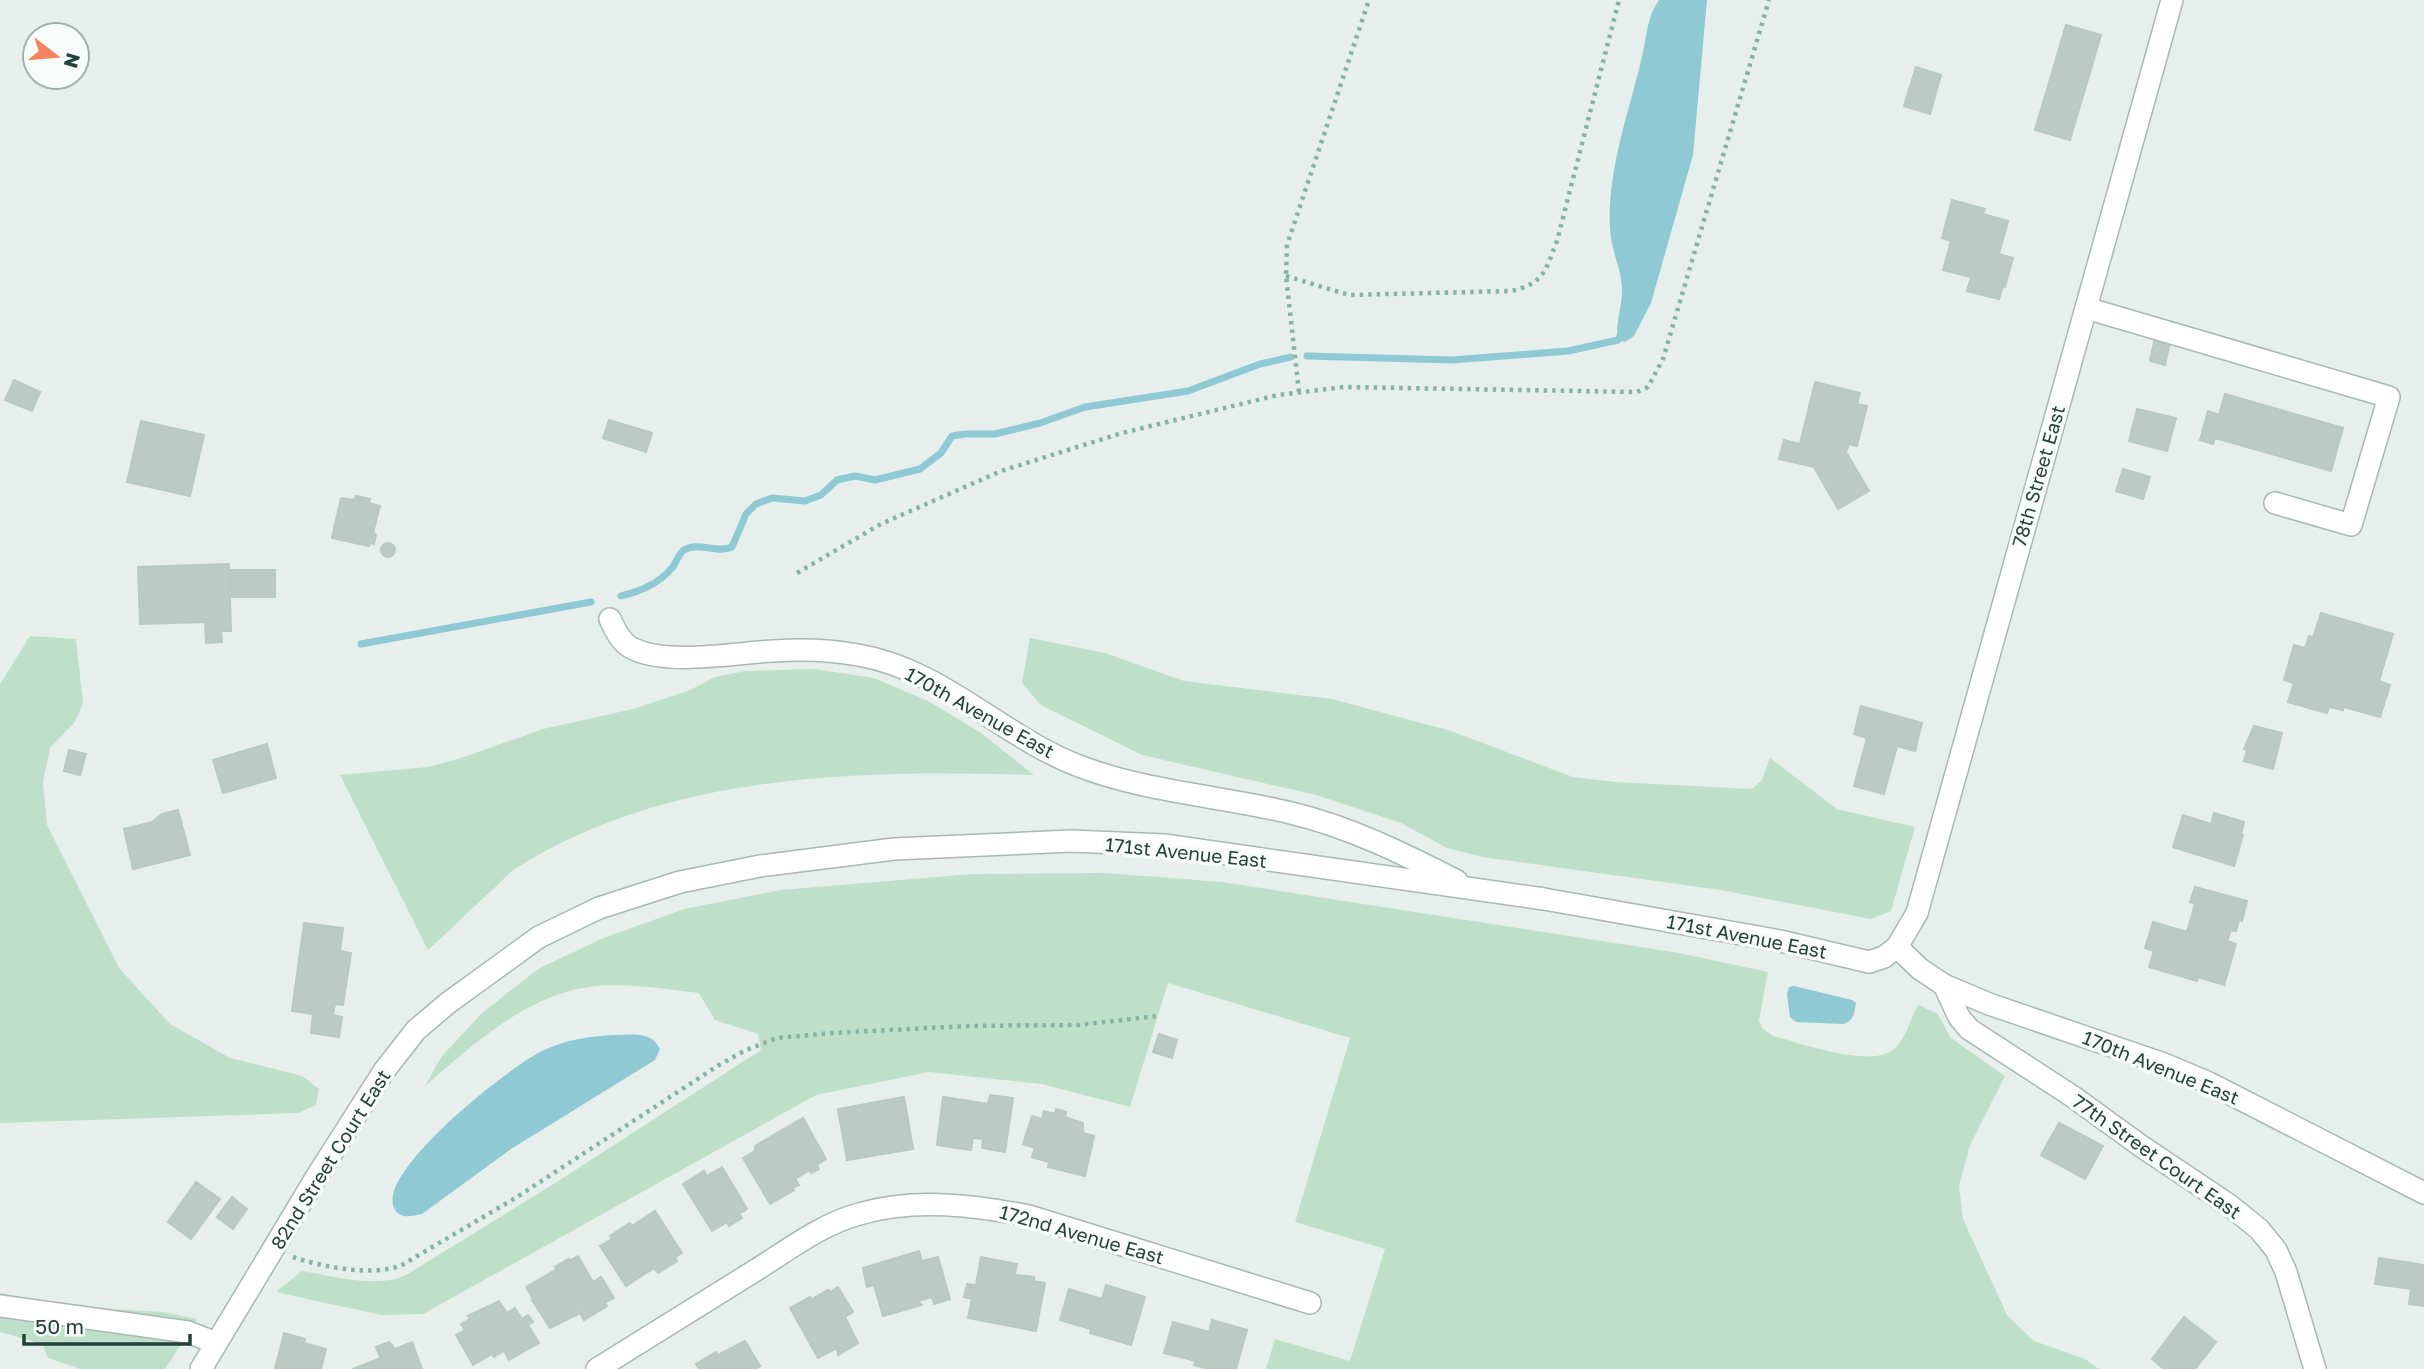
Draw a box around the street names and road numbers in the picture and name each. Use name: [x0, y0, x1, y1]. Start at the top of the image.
street label: 78th Street East: [2007, 402, 2069, 550]
street label: 170th Avenue East: [902, 662, 1058, 762]
street label: 171st Avenue East: [1104, 832, 1268, 872]
street label: 171st Avenue East: [1665, 909, 1829, 963]
street label: 170th Avenue East: [2079, 1025, 2243, 1109]
street label: 82nd Street Court East: [265, 1065, 395, 1253]
street label: 77th Street Court East: [2068, 1089, 2246, 1223]
street label: 172nd Avenue East: [997, 1200, 1167, 1268]

